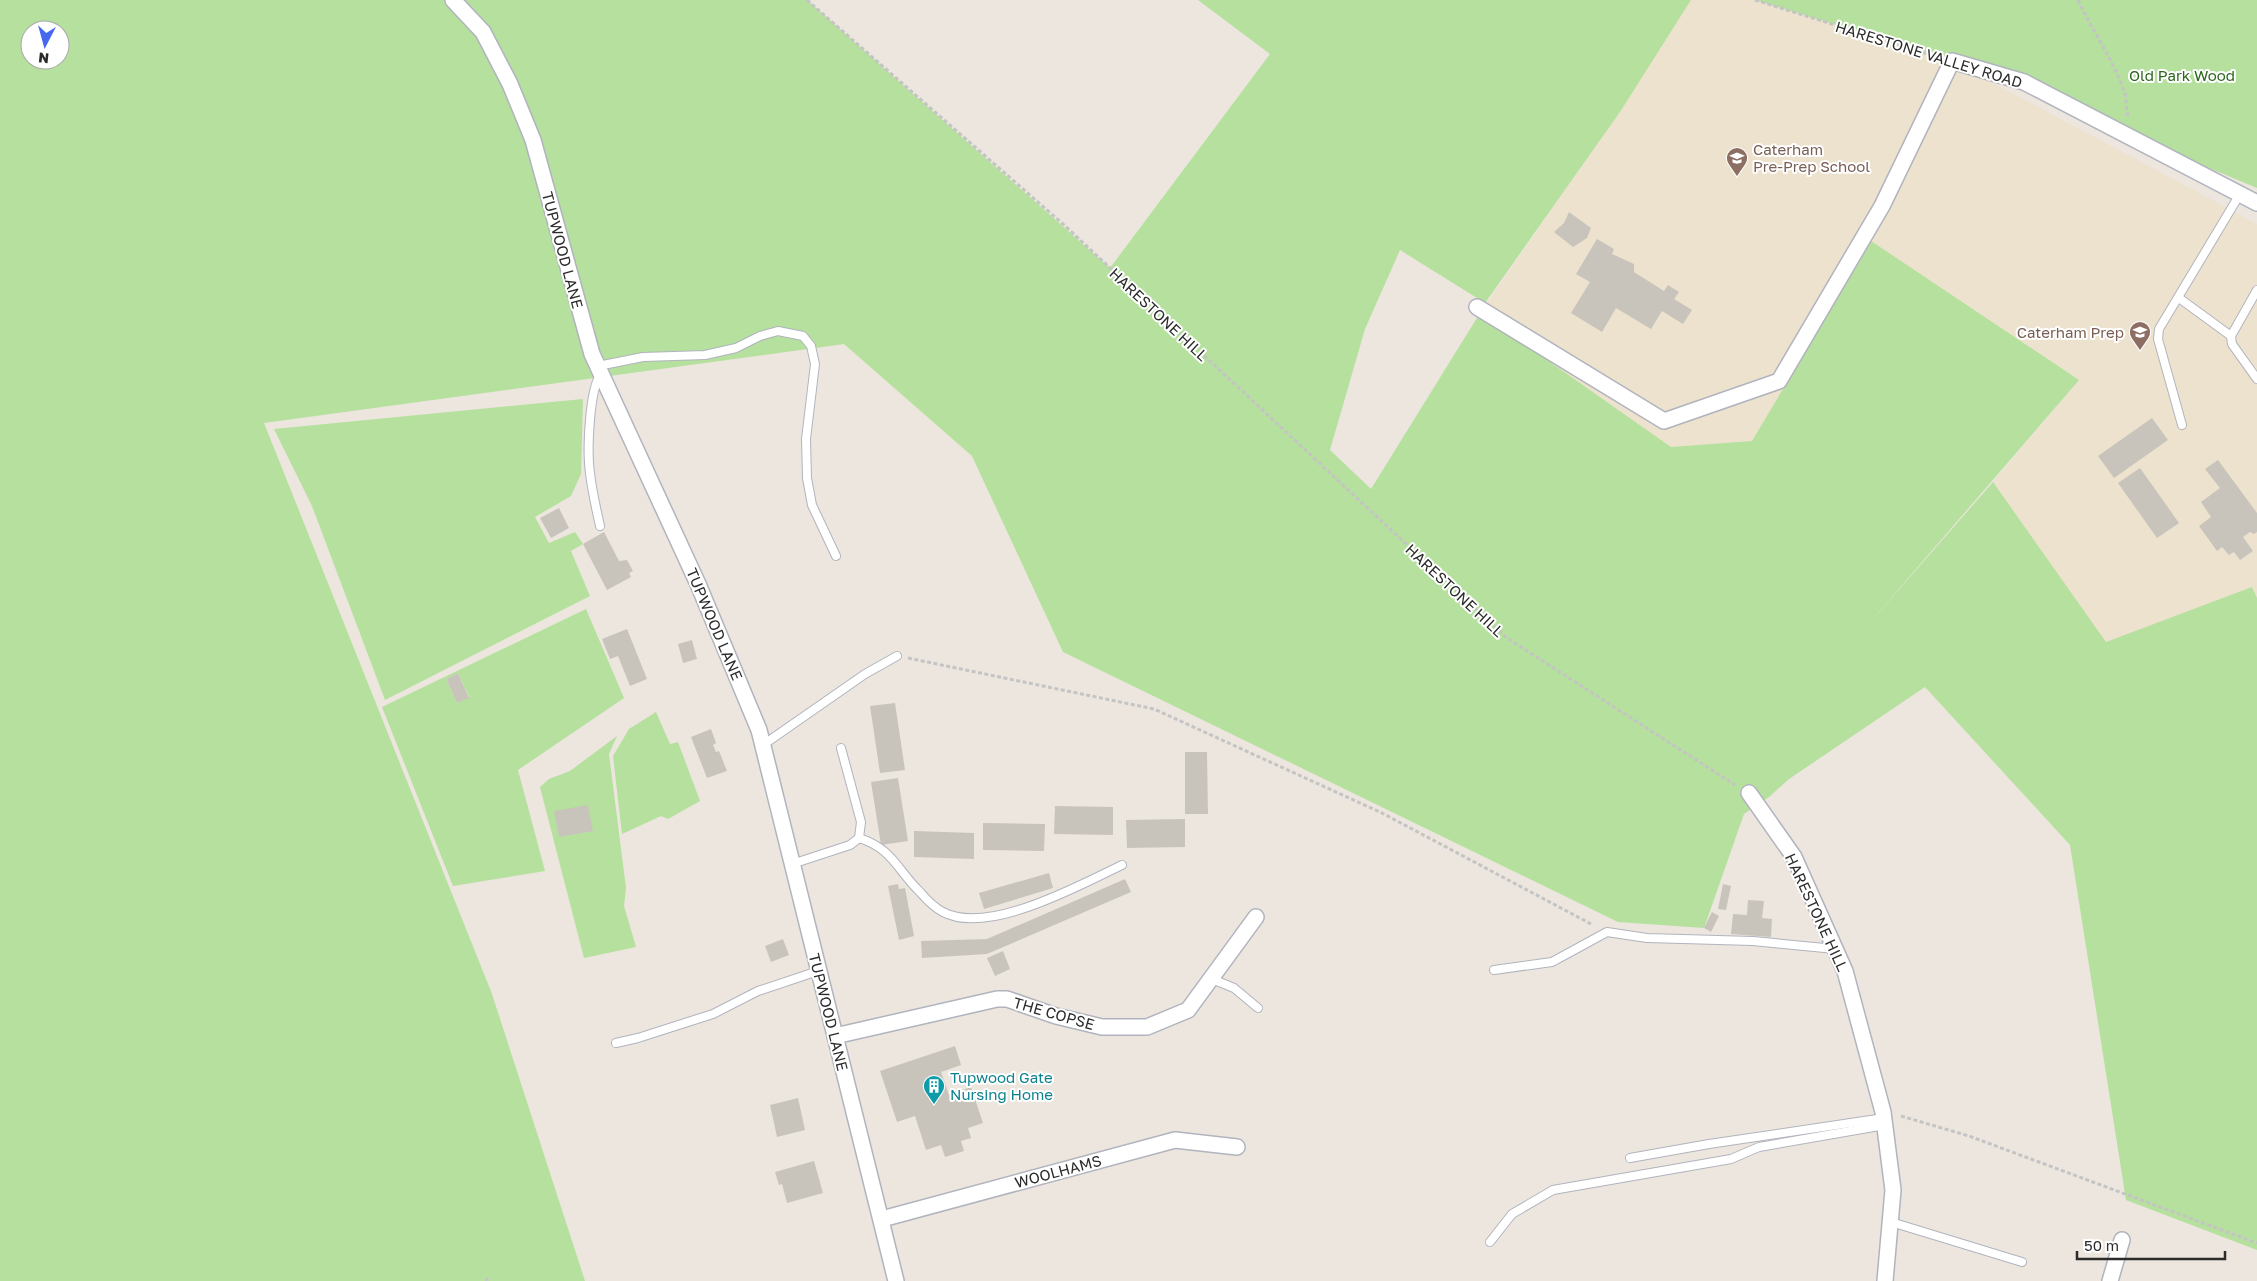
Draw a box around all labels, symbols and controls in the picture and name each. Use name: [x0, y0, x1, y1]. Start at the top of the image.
street label: HARESTONE VALLEY ROAD: [1833, 17, 2025, 91]
north arrow: [20, 20, 70, 70]
text: N: [37, 49, 50, 67]
park label: Old Park Wood: [2129, 66, 2235, 84]
place label: Caterham Pre-Prep School: [1753, 140, 1870, 175]
school or university icon: Caterham Pre-Prep School: [1725, 146, 1749, 177]
street label: TUPWOOD LANE: [539, 190, 587, 310]
street label: HARESTONE HILL: [1106, 264, 1212, 364]
school or university icon: Caterham Prep: [2128, 320, 2152, 351]
place label: Caterham Prep: [2017, 323, 2124, 341]
street label: HARESTONE HILL: [1402, 540, 1508, 640]
street label: TUPWOOD LANE: [683, 565, 747, 683]
street label: HARESTONE HILL: [1782, 850, 1852, 974]
street label: TUPWOOD LANE: [806, 951, 852, 1073]
street label: THE COPSE: [1011, 993, 1097, 1033]
place label: Tupwood Gate Nursing Home: [950, 1068, 1053, 1103]
building icon: Tupwood Gate Nursing Home: [922, 1074, 946, 1105]
street label: WOOLHAMS: [1013, 1151, 1103, 1191]
scale bar: [2077, 1228, 2224, 1260]
text: 50 m: [2084, 1236, 2119, 1254]

